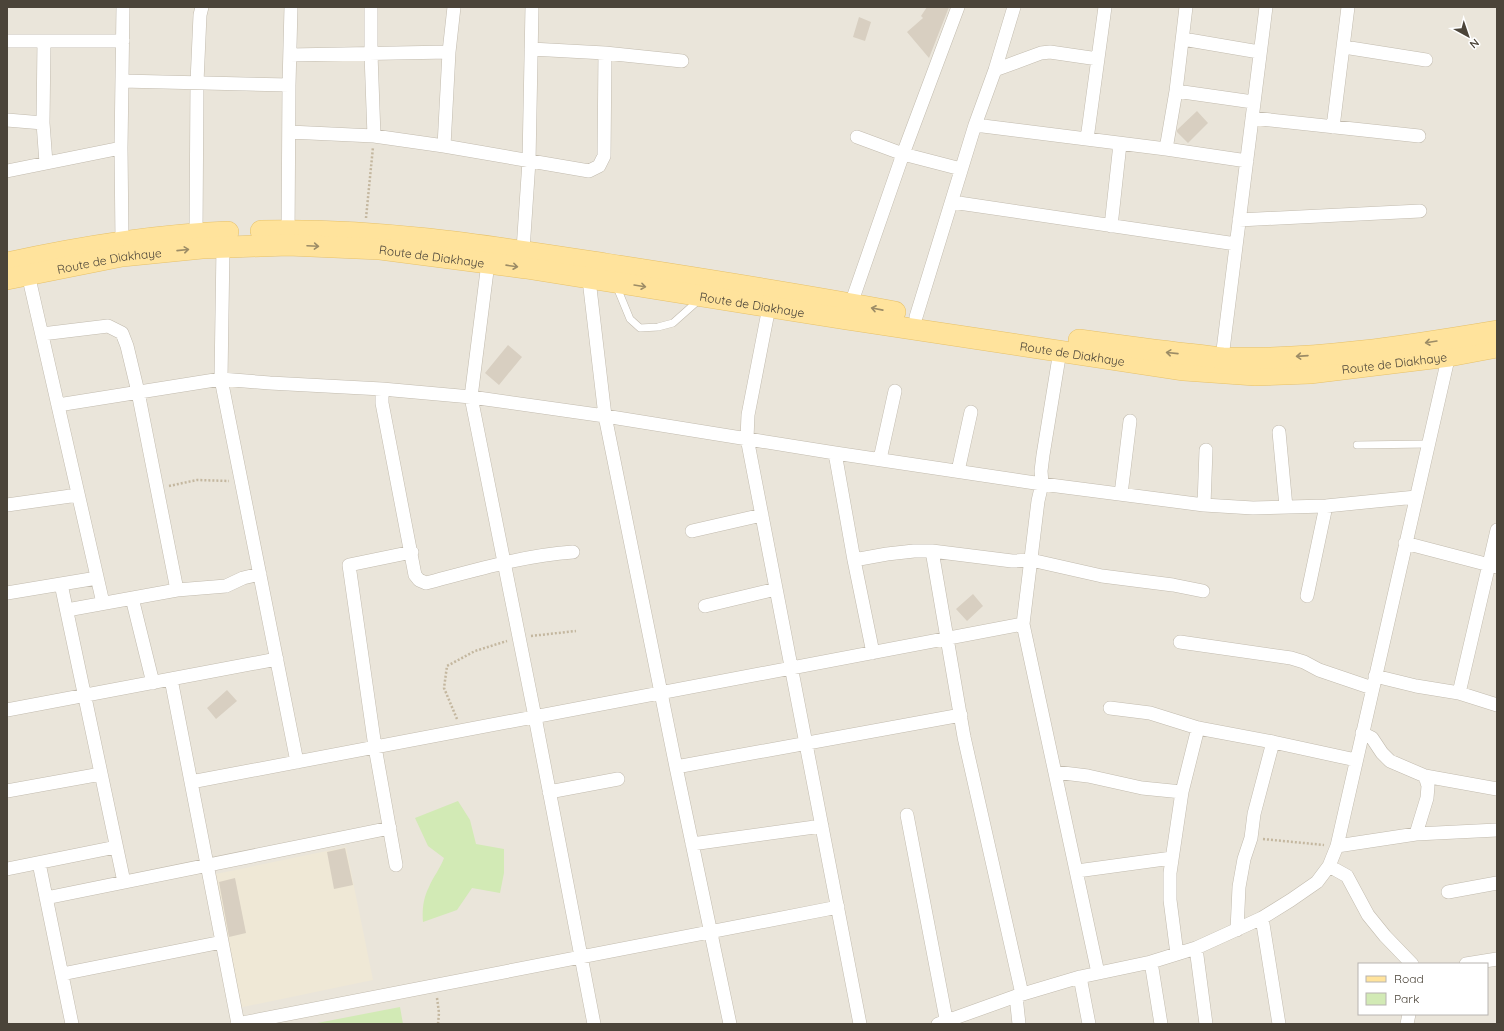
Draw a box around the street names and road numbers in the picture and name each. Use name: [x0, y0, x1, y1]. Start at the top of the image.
street label: Route de Diakhaye: [378, 241, 485, 270]
street label: Route de Diakhaye: [56, 245, 162, 276]
street label: Route de Diakhaye: [699, 288, 806, 320]
street label: Route de Diakhaye: [1019, 338, 1126, 369]
street label: Route de Diakhaye: [1341, 349, 1448, 377]

